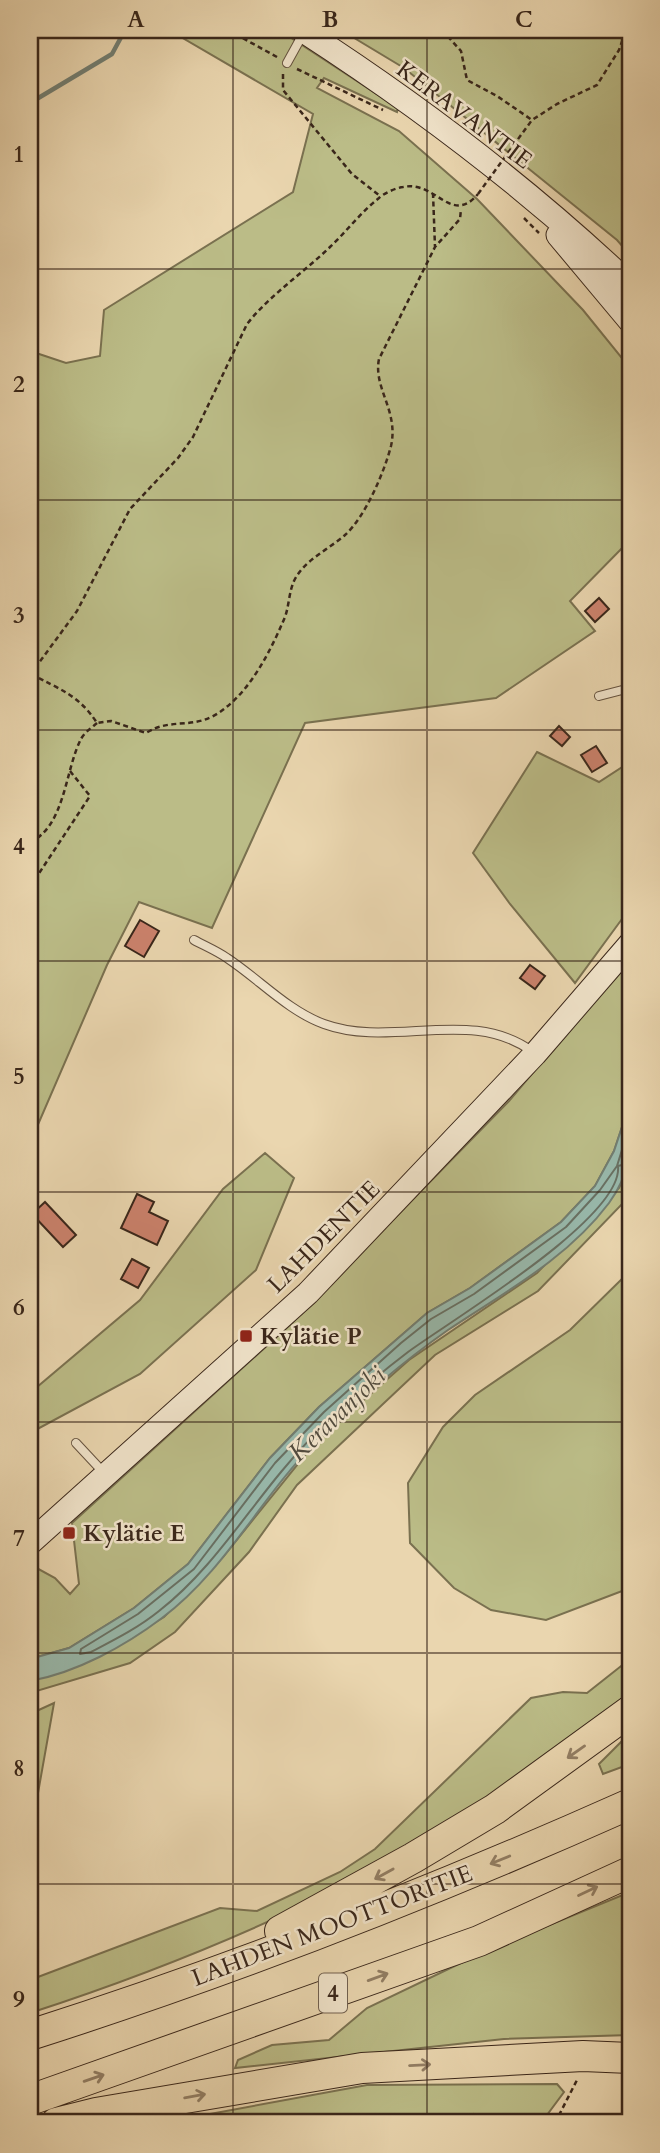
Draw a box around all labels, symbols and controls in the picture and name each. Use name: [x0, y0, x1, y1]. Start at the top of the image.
text: A: [127, 4, 145, 35]
text: B: [322, 4, 338, 35]
text: C: [515, 4, 533, 35]
street label: KERAVANTIE: [389, 53, 539, 177]
text: 1: [13, 139, 25, 170]
text: 2: [13, 369, 25, 400]
text: 3: [13, 600, 25, 631]
text: 4: [13, 831, 25, 862]
text: 5: [13, 1061, 25, 1092]
street label: LAHDENTIE: [260, 1173, 388, 1301]
text: 6: [13, 1292, 25, 1323]
place label: Kylätie P: [260, 1320, 362, 1353]
marker: Kylätie P: [238, 1328, 254, 1344]
water label: Keravanjoki: [281, 1358, 394, 1469]
place label: Kylätie E: [83, 1517, 185, 1550]
text: 7: [13, 1523, 25, 1554]
marker: Kylätie E: [61, 1525, 77, 1541]
one-way arrow: [567, 1745, 586, 1759]
text: 8: [13, 1753, 25, 1784]
one-way arrow: [490, 1854, 511, 1867]
street label: LAHDEN MOOTTORITIE: [187, 1857, 477, 1995]
one-way arrow: [374, 1868, 395, 1881]
one-way arrow: [577, 1884, 598, 1897]
one-way arrow: [367, 1970, 389, 1983]
road number: 4: [319, 1974, 347, 2012]
text: 9: [13, 1984, 25, 2015]
one-way arrow: [408, 2058, 431, 2071]
one-way arrow: [83, 2071, 105, 2083]
one-way arrow: [183, 2089, 206, 2102]

